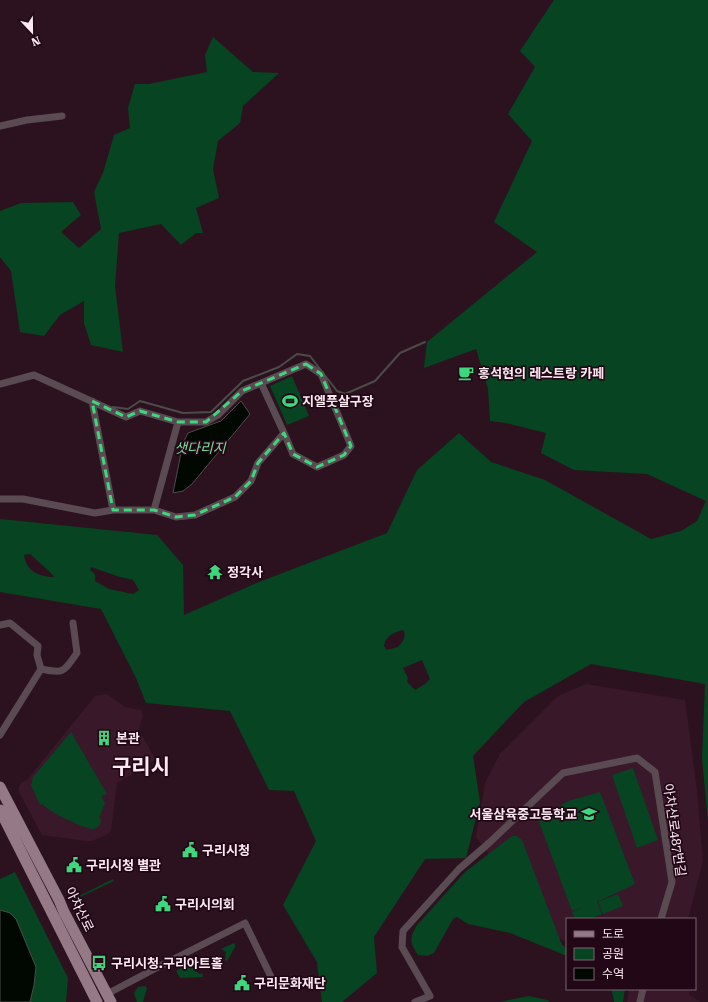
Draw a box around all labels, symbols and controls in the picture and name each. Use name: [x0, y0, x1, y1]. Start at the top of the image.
north arrow: [12, 12, 52, 52]
text: N: [29, 33, 42, 49]
cafe icon: 홍석현의 레스트랑 카페: [457, 364, 475, 382]
place label: 홍석현의 레스트랑 카페: [478, 366, 604, 381]
sports icon: 지엘풋살구장: [281, 392, 299, 410]
place label: 지엘풋살구장: [302, 394, 374, 409]
water label: 샛다리지: [174, 440, 227, 456]
temple icon: 정각사: [206, 563, 224, 581]
place label: 정각사: [227, 565, 263, 580]
building icon: 본관: [95, 729, 113, 747]
place label: 본관: [116, 731, 140, 746]
district label: 구리시: [112, 755, 170, 779]
street label: 아차산로487번길: [661, 783, 688, 877]
school or university icon: 서울삼육중고등학교: [580, 805, 598, 823]
place label: 서울삼육중고등학교: [469, 807, 577, 822]
public building icon: 구리시청: [181, 841, 199, 859]
place label: 구리시청: [202, 843, 250, 858]
public building icon: 구리시청 별관: [65, 856, 83, 874]
place label: 구리시청 별관: [86, 858, 161, 873]
street label: 아차산로: [62, 884, 97, 934]
public building icon: 구리시의회: [154, 895, 172, 913]
place label: 구리시의회: [175, 897, 235, 912]
legend: [566, 918, 696, 990]
text: 도로: [602, 927, 624, 941]
text: 공원: [602, 947, 624, 961]
bus stop icon: 구리시청.구리아트홀: [90, 954, 108, 972]
place label: 구리시청.구리아트홀: [111, 956, 223, 971]
text: 수역: [602, 967, 624, 981]
public building icon: 구리문화재단: [233, 974, 251, 992]
place label: 구리문화재단: [254, 976, 326, 991]

